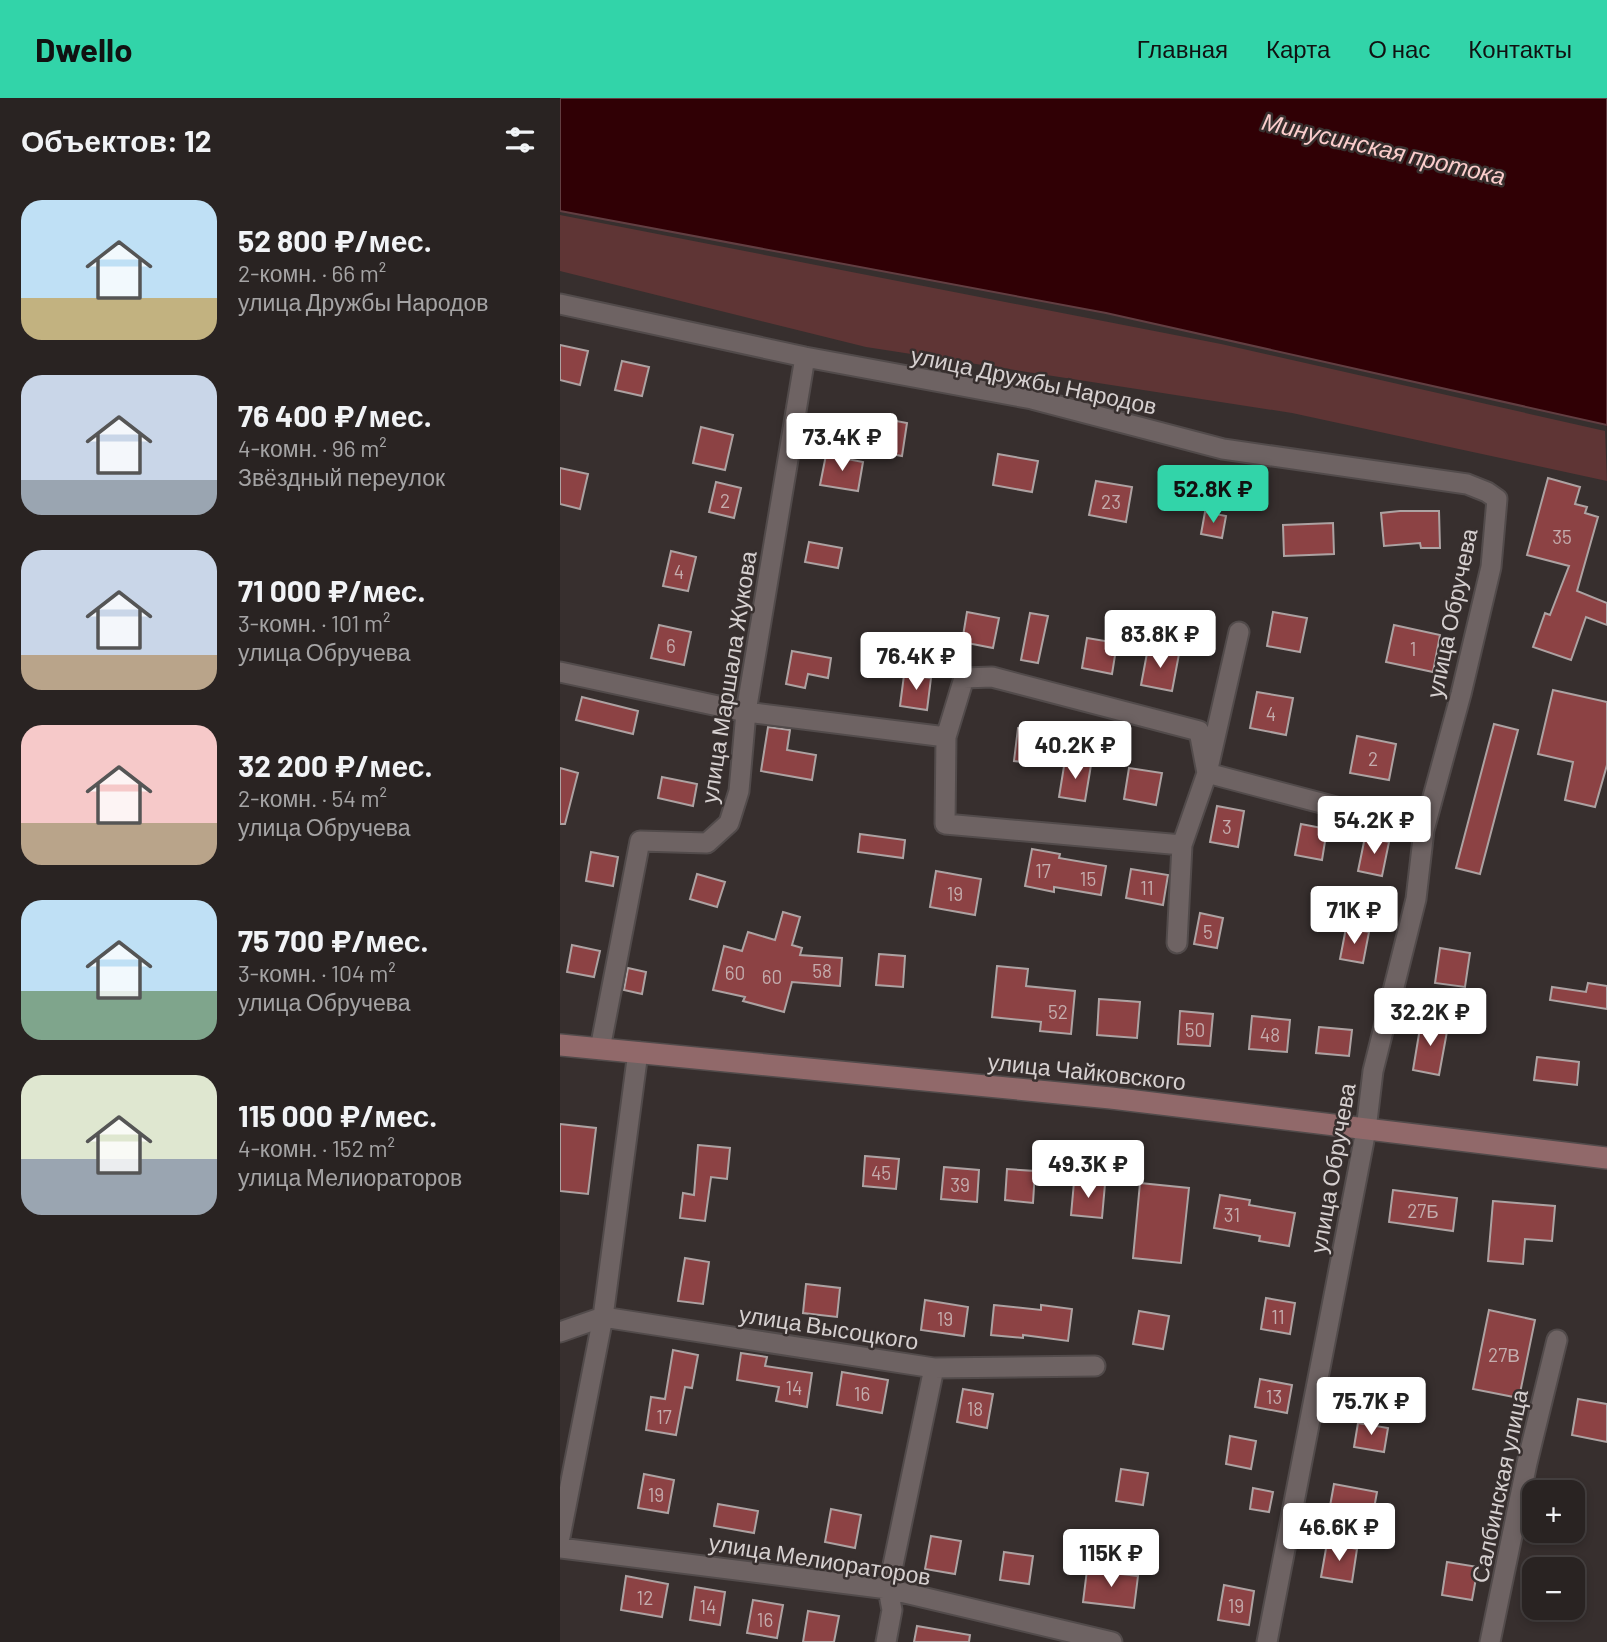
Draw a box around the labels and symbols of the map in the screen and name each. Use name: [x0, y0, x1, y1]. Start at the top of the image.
water label: Минусинская протока: [1259, 106, 1509, 190]
street label: улица Дружбы Народов: [909, 340, 1159, 420]
pin: 73.4K ₽: [777, 414, 907, 473]
pin: 52.8K ₽: [1148, 466, 1278, 525]
house number: 2: [720, 489, 730, 512]
house number: 23: [1101, 490, 1121, 513]
house number: 35: [1552, 525, 1572, 548]
street label: улица Обручева: [1419, 526, 1483, 700]
street label: улица Маршала Жукова: [694, 549, 762, 805]
house number: 4: [674, 560, 684, 583]
pin: 83.8K ₽: [1095, 610, 1225, 670]
pin: 76.4K ₽: [851, 632, 981, 692]
house number: 6: [666, 634, 676, 657]
house number: 1: [1410, 637, 1416, 660]
house number: 4: [1266, 702, 1276, 725]
pin: 40.2K ₽: [1010, 722, 1140, 781]
house number: 2: [1368, 747, 1378, 770]
pin: 54.2K ₽: [1309, 796, 1439, 856]
house number: 3: [1222, 815, 1232, 838]
house number: 17: [1035, 859, 1051, 882]
house number: 15: [1080, 867, 1096, 890]
house number: 11: [1140, 876, 1154, 899]
house number: 19: [947, 882, 963, 905]
pin: 71K ₽: [1305, 886, 1403, 946]
house number: 5: [1203, 920, 1213, 943]
house number: 58: [812, 959, 832, 982]
house number: 60: [725, 961, 745, 984]
house number: 60: [762, 965, 782, 988]
pin: 32.2K ₽: [1365, 988, 1495, 1048]
house number: 52: [1048, 1000, 1068, 1023]
house number: 50: [1185, 1018, 1205, 1041]
house number: 48: [1260, 1023, 1280, 1046]
street label: улица Чайковского: [986, 1047, 1188, 1095]
street label: улица Обручева: [1303, 1080, 1361, 1255]
pin: 49.3K ₽: [1023, 1140, 1153, 1200]
house number: 45: [871, 1161, 891, 1184]
house number: 39: [950, 1173, 970, 1196]
house number: 27Б: [1407, 1199, 1439, 1222]
house number: 31: [1224, 1203, 1240, 1226]
street label: улица Высоцкого: [737, 1299, 921, 1355]
house number: 11: [1271, 1305, 1285, 1328]
house number: 19: [937, 1307, 953, 1330]
house number: 27В: [1488, 1343, 1520, 1366]
house number: 14: [785, 1376, 803, 1399]
pin: 75.7K ₽: [1306, 1378, 1436, 1437]
house number: 16: [854, 1382, 870, 1405]
house number: 13: [1266, 1385, 1282, 1408]
street label: Салбинская улица: [1465, 1387, 1533, 1585]
house number: 18: [967, 1397, 983, 1420]
house number: 17: [656, 1405, 672, 1428]
house number: 19: [648, 1483, 664, 1506]
pin: 46.6K ₽: [1274, 1504, 1404, 1563]
street label: улица Мелиораторов: [707, 1528, 933, 1590]
pin: 115K ₽: [1054, 1530, 1168, 1589]
house number: 12: [637, 1586, 653, 1609]
house number: 19: [1228, 1594, 1244, 1617]
house number: 14: [699, 1595, 717, 1618]
house number: 16: [757, 1608, 773, 1631]

